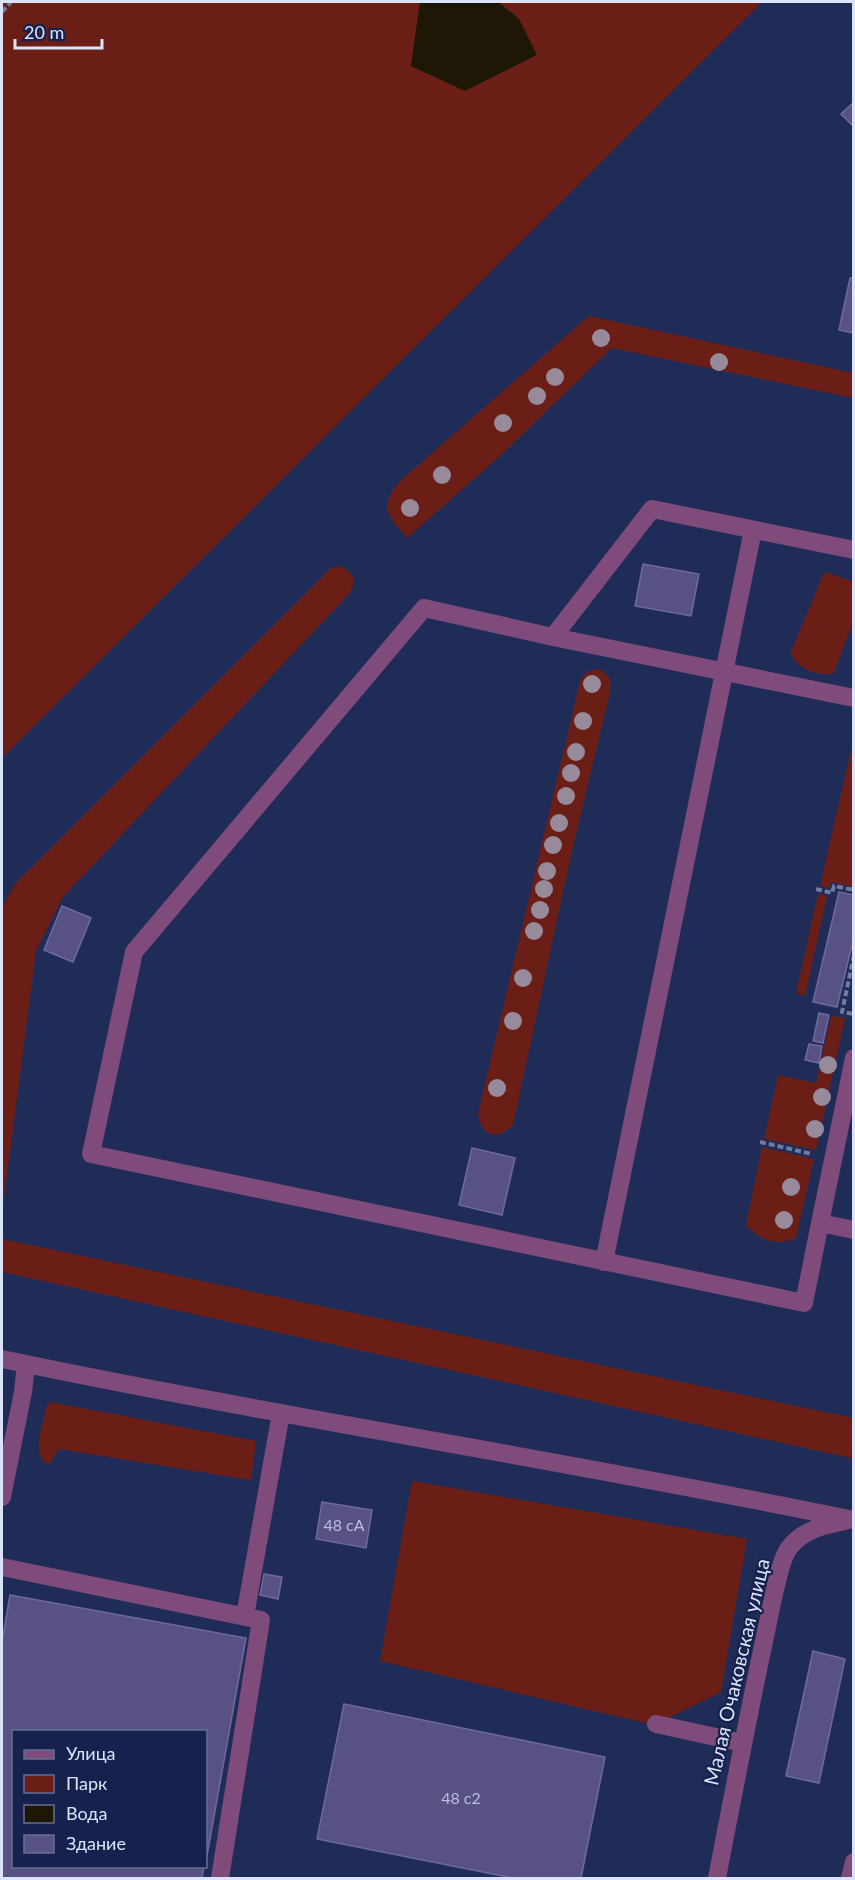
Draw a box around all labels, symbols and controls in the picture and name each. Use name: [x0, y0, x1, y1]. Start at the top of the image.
scale bar: [15, 12, 102, 50]
text: 20 m: [24, 21, 64, 43]
house number: 48 сА: [323, 1515, 365, 1534]
street label: Малая Очаковская улица: [698, 1556, 774, 1787]
legend: [12, 1730, 207, 1868]
text: Улица: [66, 1742, 116, 1764]
text: Парк: [66, 1772, 108, 1794]
house number: 48 с2: [441, 1788, 481, 1807]
text: Вода: [66, 1802, 107, 1824]
text: Здание: [66, 1832, 126, 1854]

